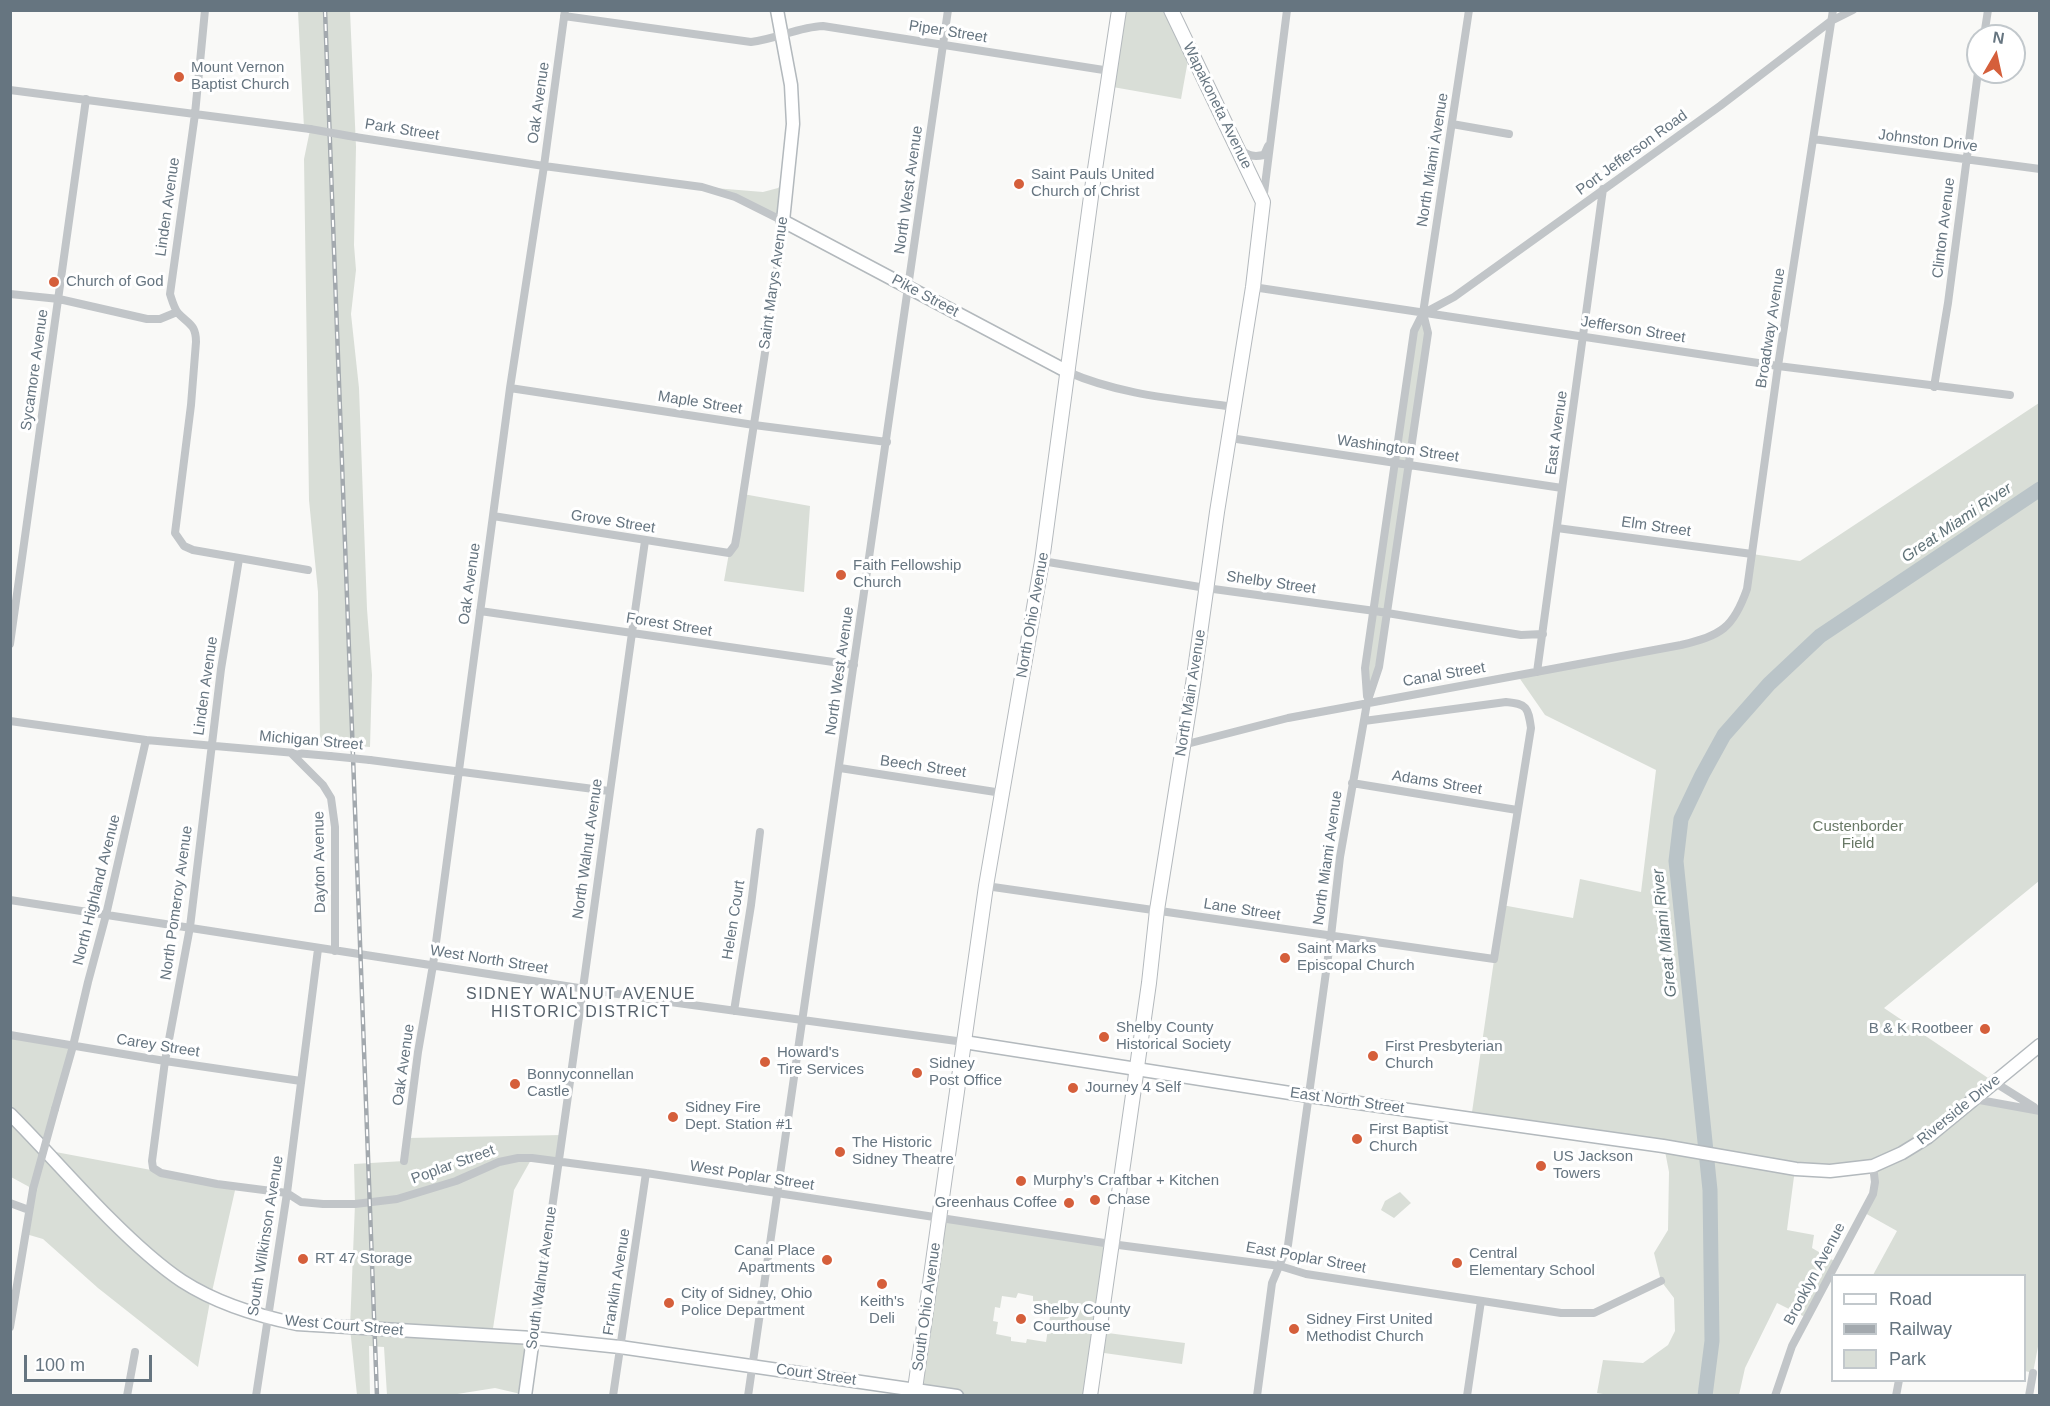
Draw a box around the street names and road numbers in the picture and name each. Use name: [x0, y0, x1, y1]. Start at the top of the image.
street label: Piper Street: [907, 17, 989, 47]
street label: Wapakoneta Avenue: [1179, 40, 1255, 172]
street label: Oak Avenue: [524, 61, 554, 145]
street label: North Miami Avenue: [1414, 92, 1452, 228]
street label: Port Jefferson Road: [1573, 107, 1691, 199]
street label: Park Street: [364, 115, 440, 145]
street label: North West Avenue: [891, 125, 927, 255]
street label: Johnston Drive: [1877, 126, 1979, 156]
street label: Linden Avenue: [152, 156, 184, 258]
street label: Clinton Avenue: [1929, 177, 1959, 279]
street label: Saint Marys Avenue: [756, 215, 792, 351]
street label: Broadway Avenue: [1753, 267, 1789, 389]
street label: Pike Street: [888, 271, 962, 321]
street label: Sycamore Avenue: [18, 308, 52, 432]
street label: Jefferson Street: [1579, 313, 1687, 347]
street label: Maple Street: [657, 387, 743, 419]
street label: East Avenue: [1542, 390, 1572, 476]
street label: Washington Street: [1336, 432, 1460, 466]
street label: Grove Street: [570, 506, 656, 538]
street label: Elm Street: [1620, 513, 1692, 541]
street label: Oak Avenue: [455, 542, 485, 626]
street label: North Ohio Avenue: [1013, 551, 1053, 679]
street label: Shelby Street: [1225, 568, 1317, 598]
street label: North West Avenue: [822, 606, 858, 736]
street label: Forest Street: [625, 609, 713, 641]
street label: North Main Avenue: [1172, 628, 1210, 758]
street label: Linden Avenue: [190, 635, 222, 737]
street label: Canal Street: [1401, 659, 1487, 691]
street label: Michigan Street: [258, 727, 364, 755]
street label: Beech Street: [879, 752, 967, 782]
street label: Adams Street: [1391, 767, 1483, 799]
street label: North Walnut Avenue: [569, 778, 607, 920]
street label: North Miami Avenue: [1310, 790, 1346, 926]
street label: Dayton Avenue: [310, 811, 330, 913]
street label: North Highland Avenue: [70, 813, 124, 967]
street label: North Pomeroy Avenue: [157, 825, 197, 981]
street label: Helen Court: [719, 879, 749, 961]
street label: Lane Street: [1202, 895, 1282, 925]
street label: West North Street: [429, 942, 549, 978]
street label: Oak Avenue: [389, 1023, 419, 1107]
street label: Carey Street: [115, 1031, 201, 1061]
street label: Riverside Drive: [1914, 1071, 2004, 1149]
street label: East North Street: [1289, 1084, 1405, 1118]
street label: Poplar Street: [409, 1142, 497, 1188]
street label: South Wilkinson Avenue: [244, 1154, 288, 1318]
street label: West Poplar Street: [689, 1157, 815, 1195]
street label: South Walnut Avenue: [523, 1205, 561, 1351]
street label: Brooklyn Avenue: [1780, 1220, 1850, 1328]
street label: Franklin Avenue: [600, 1227, 634, 1337]
street label: East Poplar Street: [1244, 1239, 1368, 1277]
street label: South Ohio Avenue: [909, 1241, 945, 1373]
street label: West Court Street: [284, 1312, 404, 1340]
street label: Court Street: [775, 1360, 857, 1390]

